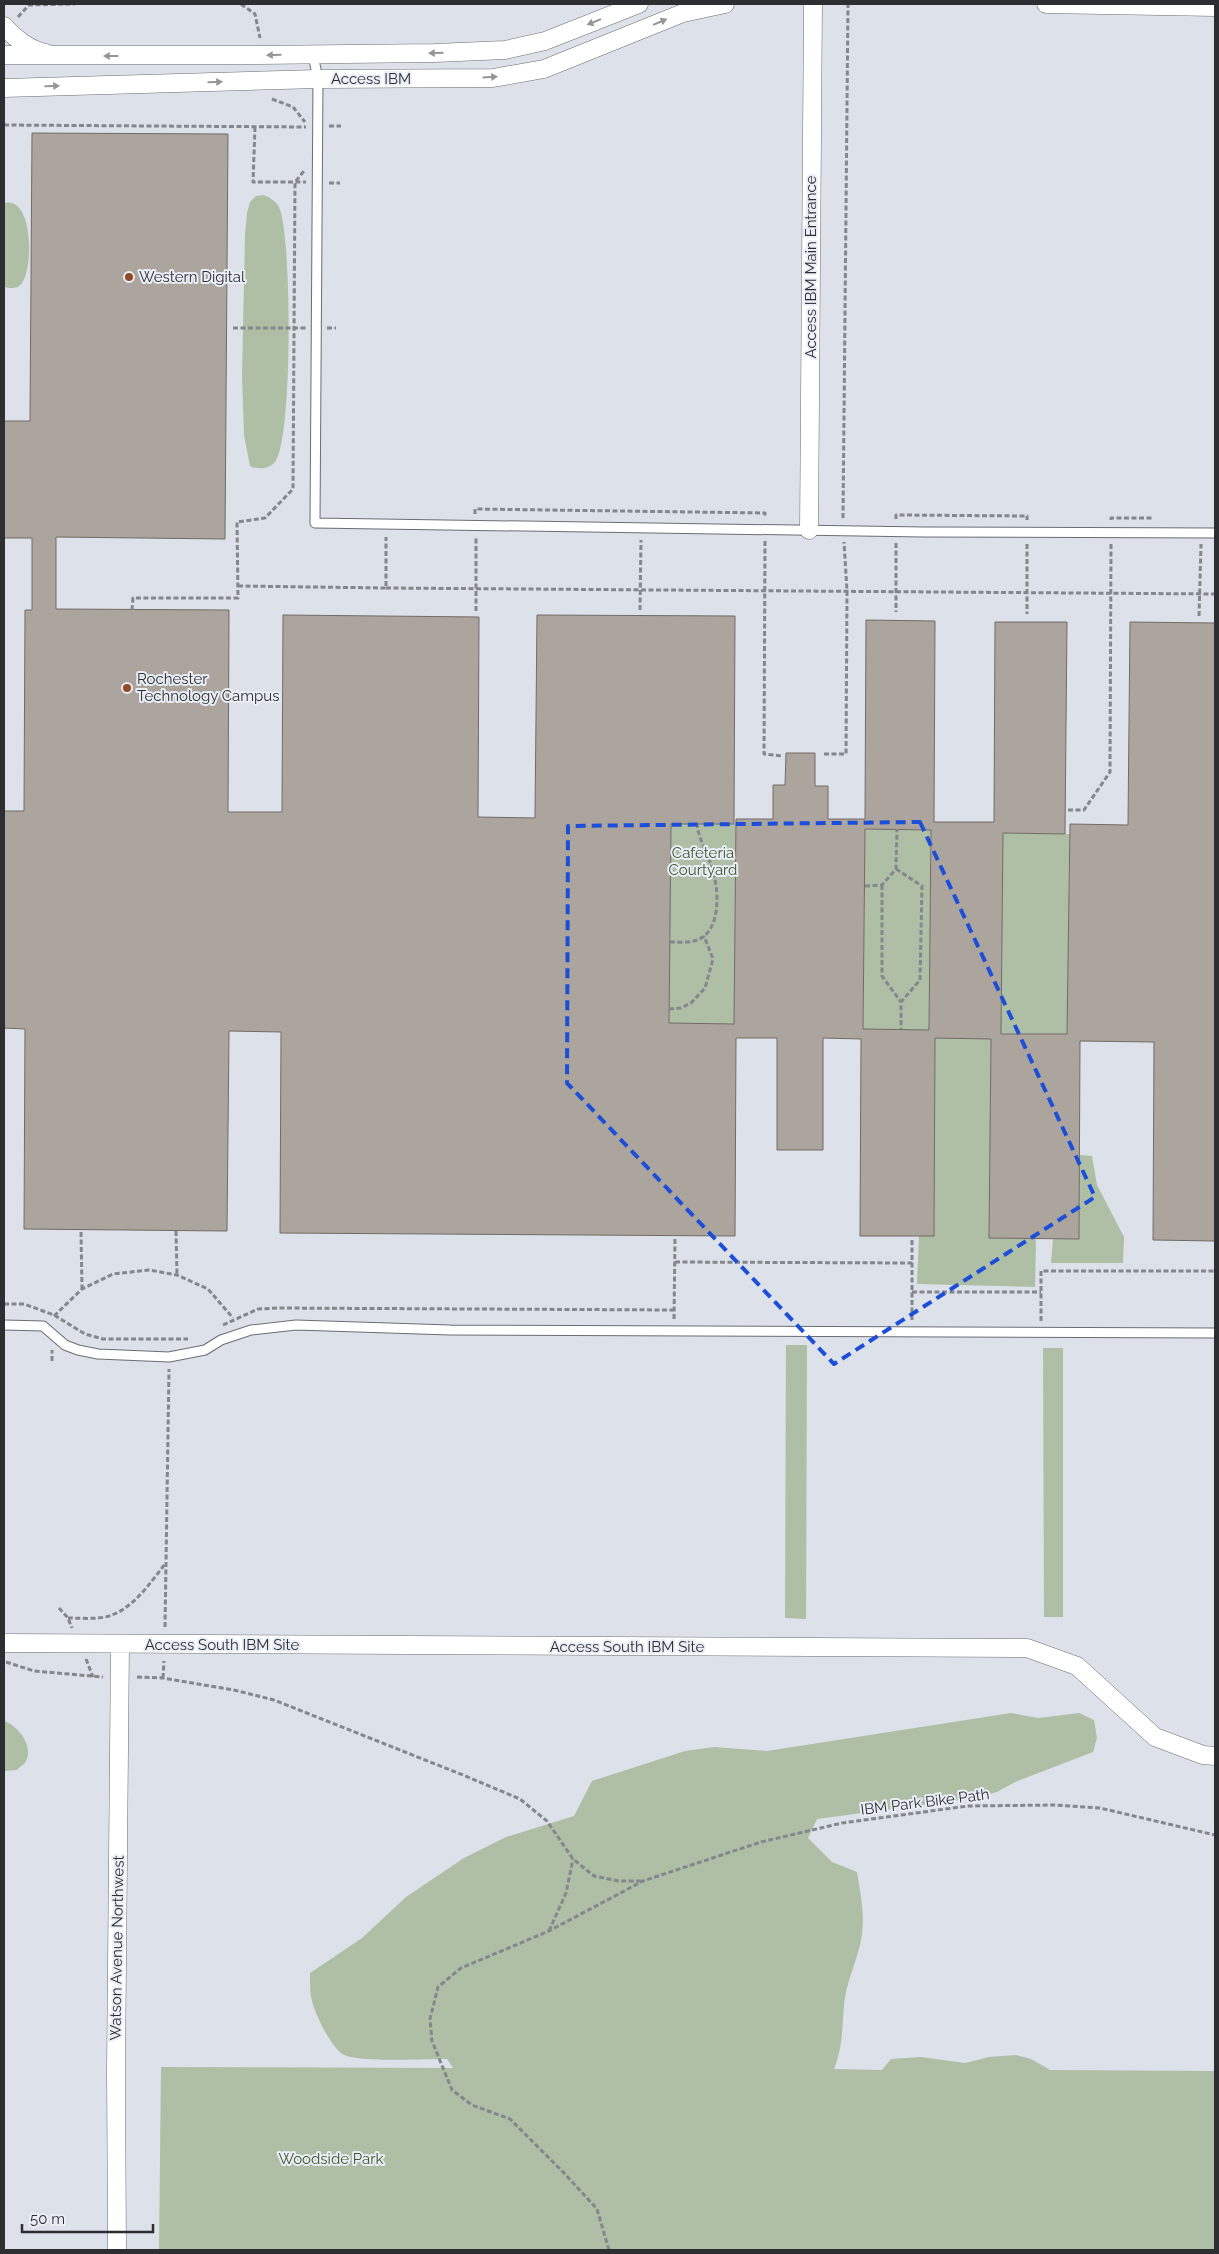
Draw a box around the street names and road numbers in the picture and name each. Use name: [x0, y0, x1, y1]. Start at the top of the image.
street label: Access IBM: [331, 70, 411, 88]
street label: Access IBM Main Entrance: [802, 175, 820, 359]
street label: Access South IBM Site: [145, 1636, 300, 1654]
street label: Access South IBM Site: [550, 1638, 705, 1656]
street label: IBM Park Bike Path: [860, 1785, 990, 1819]
street label: Watson Avenue Northwest: [106, 1855, 128, 2041]

